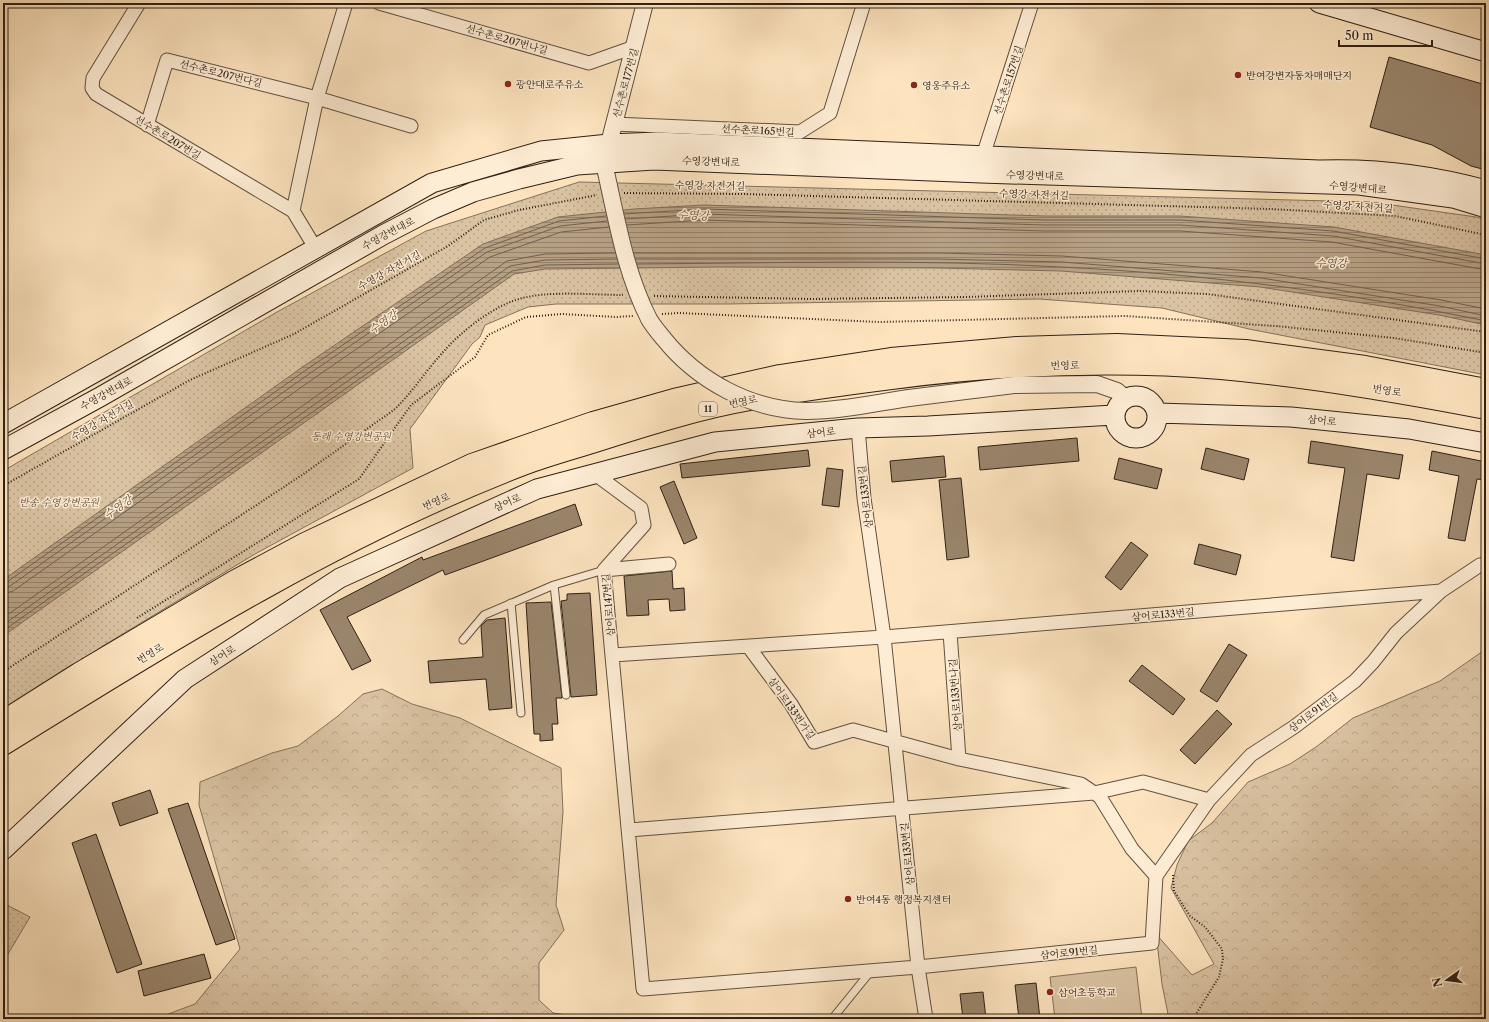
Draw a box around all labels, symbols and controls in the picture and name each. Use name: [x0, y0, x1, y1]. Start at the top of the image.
street label: 선수촌로207번나길: [464, 22, 549, 57]
scale bar: [1339, 22, 1432, 48]
text: 50 m: [1345, 28, 1374, 43]
street label: 선수촌로157번길: [991, 44, 1026, 117]
street label: 선수촌로177번길: [610, 47, 641, 120]
street label: 선수촌로207번다길: [178, 57, 264, 90]
place label: 반여강변자동차매매단지: [1246, 69, 1352, 82]
marker: 반여강변자동차매매단지: [1233, 70, 1243, 80]
place label: 광안대로주유소: [516, 78, 584, 91]
marker: 광안대로주유소: [503, 79, 513, 89]
place label: 영웅주유소: [922, 79, 971, 92]
marker: 영웅주유소: [909, 80, 919, 90]
street label: 선수촌로207번길: [132, 113, 203, 162]
street label: 선수촌로165번길: [721, 122, 795, 139]
street label: 수영강변대로: [682, 154, 741, 169]
street label: 수영강변대로: [1006, 168, 1065, 183]
street label: 수영강 자전거길: [675, 178, 745, 193]
street label: 수영강변대로: [1329, 178, 1388, 197]
street label: 수영강 자전거길: [999, 187, 1069, 202]
street label: 수영강 자전거길: [1322, 198, 1393, 215]
water label: 수영강: [677, 207, 712, 223]
street label: 수영강변대로: [360, 214, 417, 253]
street label: 수영강 자전거길: [355, 248, 423, 293]
water label: 수영강: [1315, 256, 1349, 270]
water label: 수영강: [366, 306, 402, 337]
street label: 번영로: [1050, 359, 1080, 372]
street label: 수영강변대로: [78, 374, 135, 413]
street label: 번영로: [1372, 382, 1403, 399]
street label: 번영로: [728, 392, 759, 411]
street label: 수영강 자전거길: [69, 397, 136, 444]
road number: 11: [699, 402, 717, 416]
street label: 삼어로: [1307, 413, 1337, 429]
street label: 삼어로: [806, 424, 836, 440]
park label: 동래 수영강변공원: [311, 430, 392, 443]
street label: 삼어로133번길: [855, 465, 876, 529]
street label: 번영로: [420, 489, 452, 513]
street label: 삼어로: [491, 490, 523, 514]
water label: 수영강: [101, 491, 137, 522]
park label: 반송 수영강변공원: [19, 496, 100, 509]
street label: 삼어로147번길: [599, 573, 618, 637]
street label: 삼어로133번길: [1131, 605, 1195, 624]
street label: 번영로: [134, 640, 166, 666]
street label: 삼어로: [207, 642, 238, 669]
street label: 삼어로133번나길: [946, 658, 965, 732]
street label: 삼어로133번가길: [765, 675, 818, 742]
street label: 삼어로91번길: [1286, 690, 1341, 735]
street label: 삼어로133번길: [898, 822, 917, 886]
place label: 반여4동 행정복지센터: [856, 893, 951, 906]
marker: 반여4동 행정복지센터: [843, 894, 853, 904]
street label: 삼어로91번길: [1039, 943, 1099, 962]
north arrow: [1427, 960, 1467, 1000]
text: N: [1429, 976, 1445, 989]
place label: 삼어초등학교: [1058, 986, 1116, 999]
marker: 삼어초등학교: [1045, 987, 1055, 997]

